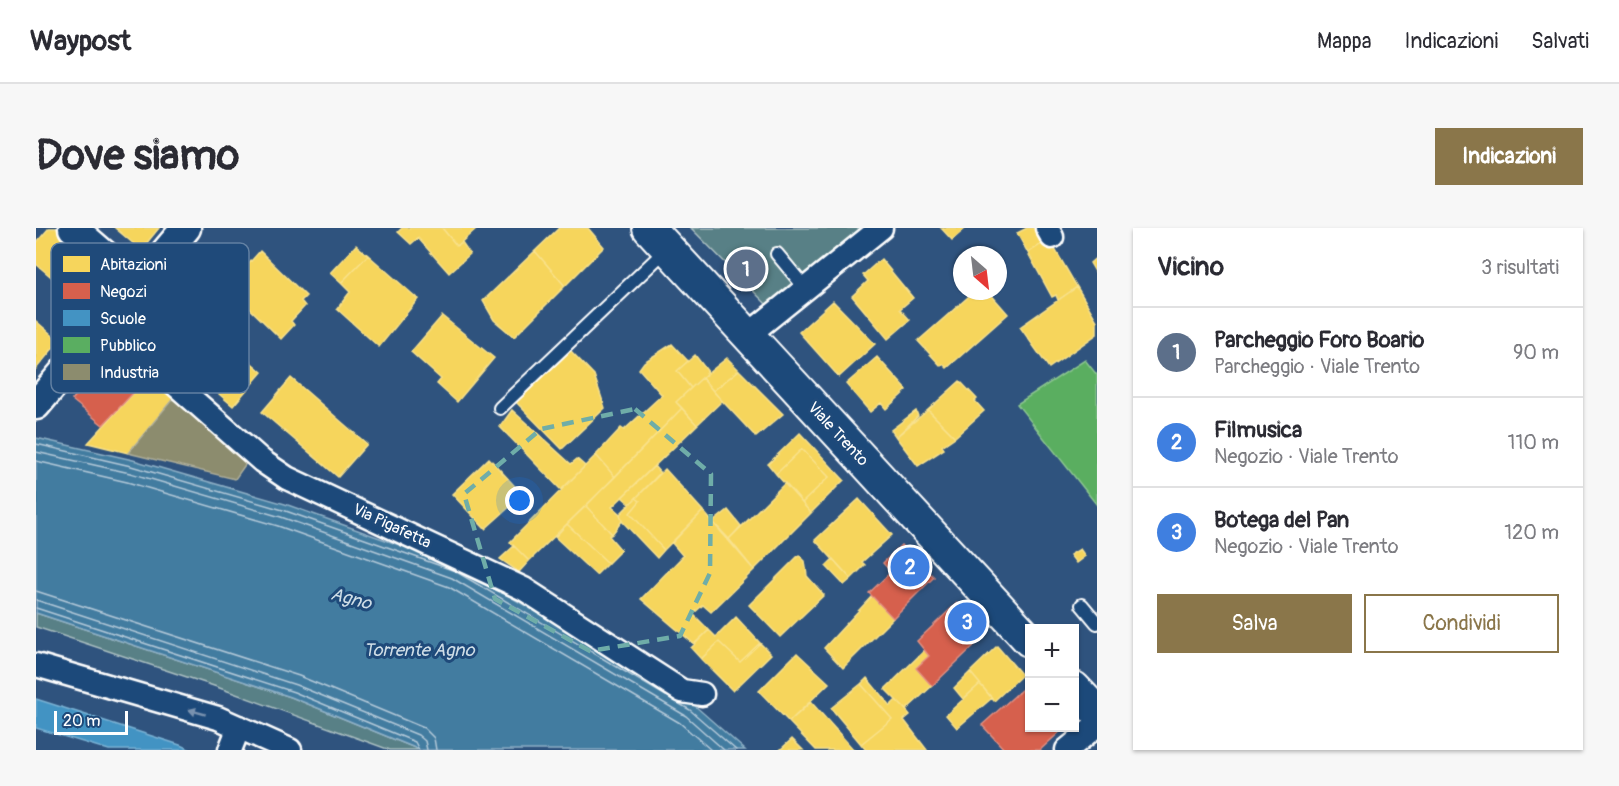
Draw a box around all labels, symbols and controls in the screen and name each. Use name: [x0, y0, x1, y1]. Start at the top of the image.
text: Waypost: [30, 24, 131, 59]
text: Mappa: [1317, 28, 1372, 55]
text: Indicazioni: [1405, 28, 1498, 55]
text: Salvati: [1531, 28, 1589, 55]
button: Indicazioni: [1435, 128, 1583, 185]
text: Dove siamo: [36, 130, 239, 182]
legend: [51, 243, 249, 393]
pin: 1: [726, 246, 766, 291]
north arrow: [953, 246, 1007, 300]
text: Vicino: [1157, 251, 1224, 283]
text: Abitazioni: [100, 255, 167, 275]
text: 3 risultati: [1481, 255, 1559, 280]
text: Negozi: [100, 282, 147, 302]
text: Scuole: [100, 309, 146, 329]
text: Parcheggio Foro Boario: [1214, 326, 1424, 354]
text: Pubblico: [100, 336, 156, 356]
text: 1: [1173, 340, 1180, 365]
text: 90 m: [1513, 340, 1559, 365]
text: Parcheggio · Viale Trento: [1214, 354, 1420, 379]
text: Industria: [100, 363, 159, 383]
street label: Viale Trento: [803, 398, 873, 470]
text: Filmusica: [1214, 416, 1302, 444]
text: 2: [1171, 430, 1182, 455]
text: 110 m: [1508, 430, 1559, 455]
text: Negozio · Viale Trento: [1214, 444, 1398, 469]
your location: [505, 486, 534, 515]
street label: Via Pigafetta: [350, 499, 434, 553]
text: Botega del Pan: [1214, 506, 1349, 534]
text: 3: [1171, 520, 1182, 545]
text: 120 m: [1504, 520, 1559, 545]
text: Negozio · Viale Trento: [1214, 534, 1398, 559]
pin: 2: [890, 544, 930, 590]
water label: Agno: [328, 583, 375, 616]
button: Salva: [1157, 594, 1352, 653]
button: Condividi: [1364, 594, 1559, 653]
pin: 3: [948, 600, 986, 644]
map controls: [1025, 624, 1079, 732]
button: +: [1025, 624, 1079, 678]
water label: Torrente Agno: [364, 639, 476, 662]
button: −: [1025, 678, 1079, 732]
one-way arrow: [188, 707, 206, 716]
scale bar: [54, 708, 128, 736]
text: 20 m: [63, 711, 101, 731]

